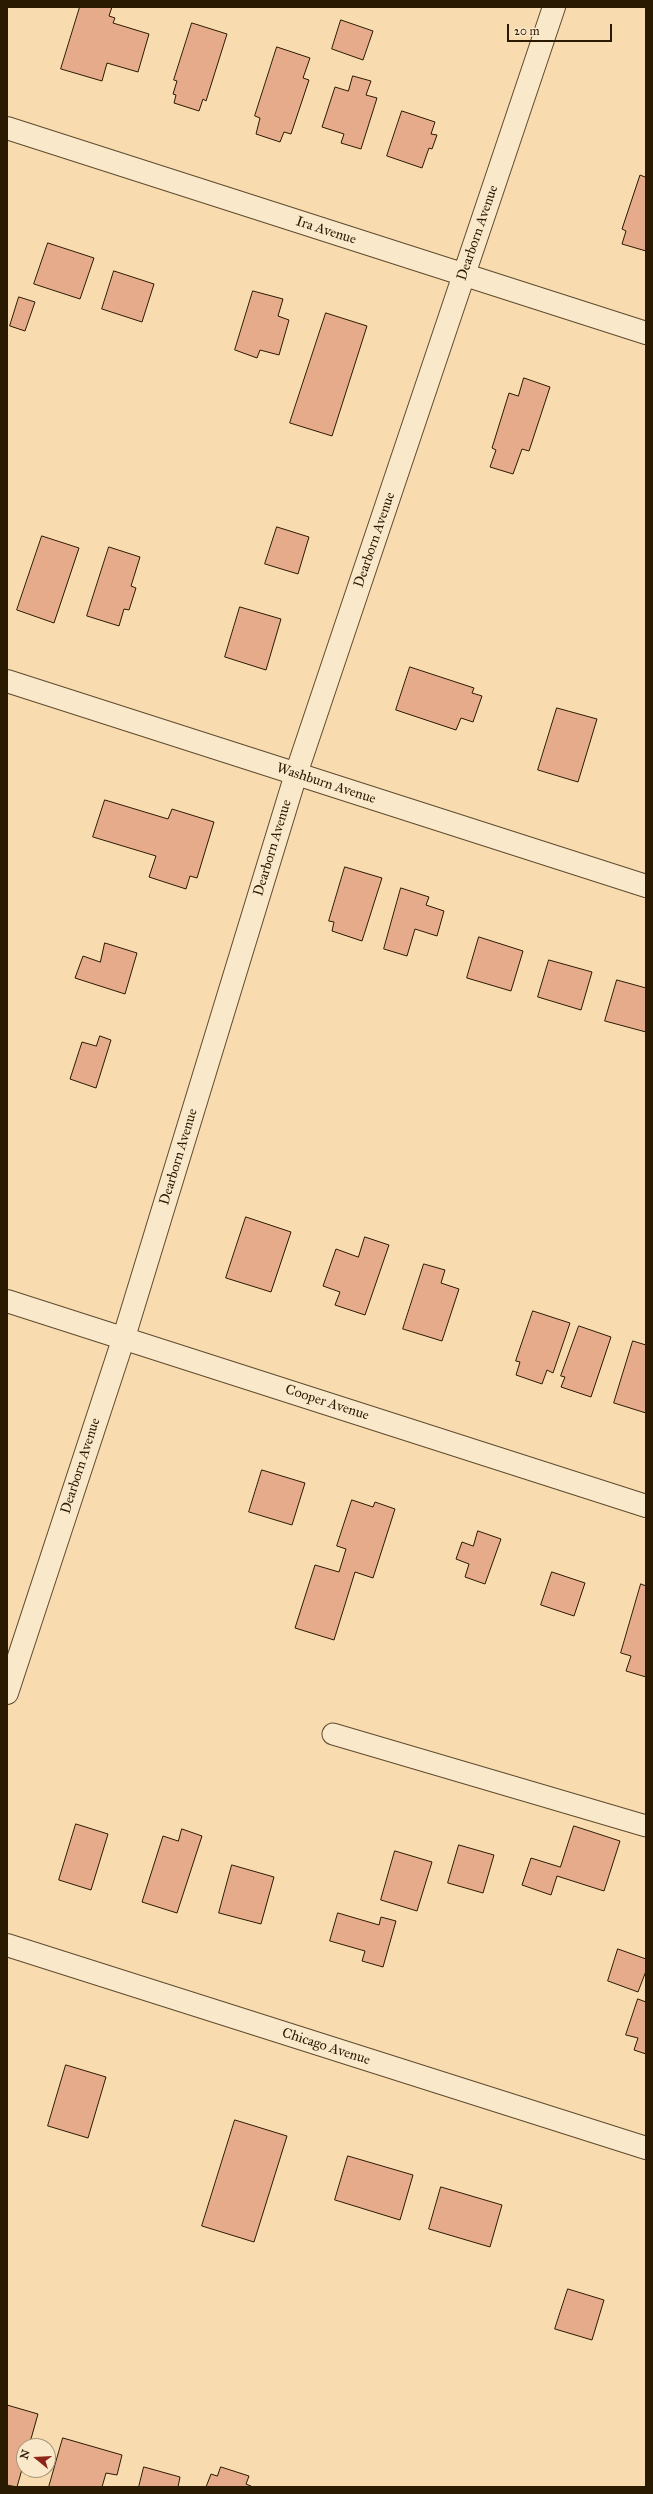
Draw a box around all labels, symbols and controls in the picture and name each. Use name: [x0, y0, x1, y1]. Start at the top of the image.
scale bar: [509, 16, 614, 42]
text: 20 m: [514, 24, 540, 38]
street label: Dearborn Avenue: [454, 183, 502, 283]
street label: Ira Avenue: [294, 213, 358, 249]
street label: Dearborn Avenue: [351, 490, 399, 590]
street label: Washburn Avenue: [274, 760, 378, 808]
street label: Dearborn Avenue: [250, 798, 296, 898]
street label: Dearborn Avenue: [156, 1107, 202, 1207]
street label: Cooper Avenue: [283, 1382, 371, 1424]
street label: Dearborn Avenue: [58, 1416, 104, 1516]
street label: Chicago Avenue: [280, 2025, 372, 2069]
north arrow: [16, 2438, 56, 2478]
text: N: [17, 2448, 33, 2461]

